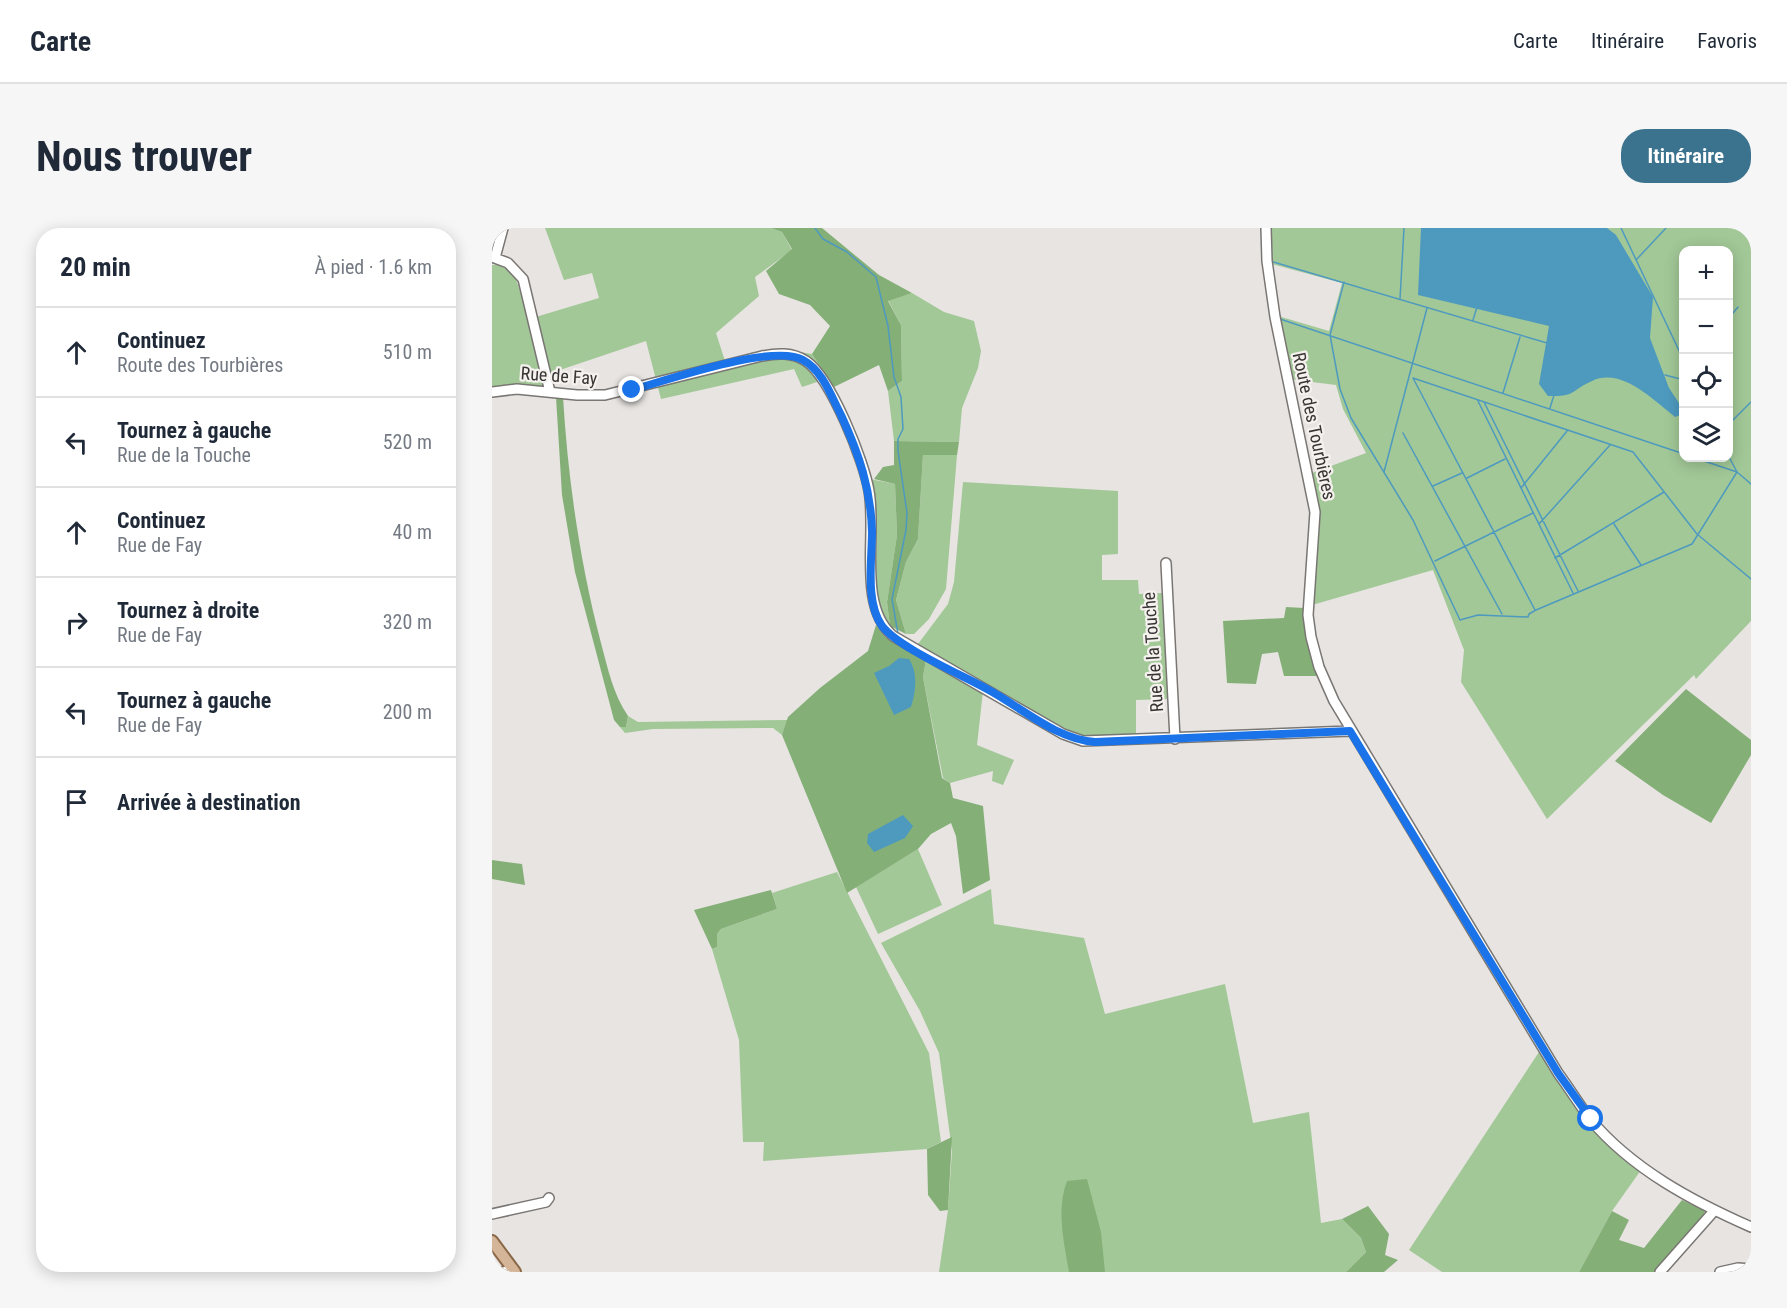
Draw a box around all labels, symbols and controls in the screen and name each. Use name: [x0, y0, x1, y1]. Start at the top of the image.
text: Carte: [30, 25, 91, 58]
text: Carte: [1513, 29, 1558, 53]
text: Itinéraire: [1591, 29, 1664, 53]
text: Favoris: [1697, 29, 1757, 53]
button: Itinéraire: [1621, 129, 1751, 183]
text: Nous trouver: [36, 132, 252, 181]
map controls: [1679, 246, 1733, 462]
button: +: [1679, 246, 1733, 300]
text: 20 min: [60, 252, 131, 282]
text: À pied · 1.6 km: [314, 255, 432, 279]
button: −: [1679, 300, 1733, 354]
text: Continuez: [117, 328, 206, 353]
icon: ahead: [60, 336, 93, 369]
text: 510 m: [383, 340, 432, 364]
street label: Route des Tourbières: [1289, 351, 1340, 501]
text: Route des Tourbières: [117, 353, 283, 377]
button: locate: [1679, 354, 1733, 408]
street label: Rue de Fay: [520, 362, 599, 389]
route end: [618, 376, 644, 402]
button: layers: [1679, 408, 1733, 462]
text: Tournez à gauche: [117, 418, 271, 443]
icon: left: [60, 426, 93, 459]
text: 520 m: [383, 430, 432, 454]
text: Rue de la Touche: [117, 443, 251, 467]
text: Continuez: [117, 508, 206, 533]
icon: ahead: [60, 516, 93, 549]
text: 40 m: [393, 520, 432, 544]
text: Rue de Fay: [117, 533, 202, 557]
street label: Rue de la Touche: [1138, 591, 1167, 713]
text: Tournez à droite: [117, 598, 259, 623]
icon: right: [60, 606, 93, 639]
text: 320 m: [383, 610, 432, 634]
text: Rue de Fay: [117, 623, 202, 647]
text: Tournez à gauche: [117, 688, 271, 713]
icon: left: [60, 696, 93, 729]
text: 200 m: [383, 700, 432, 724]
text: Rue de Fay: [117, 713, 202, 737]
icon: arrive: [60, 786, 93, 819]
text: Arrivée à destination: [117, 790, 301, 815]
route start: [1577, 1105, 1603, 1131]

